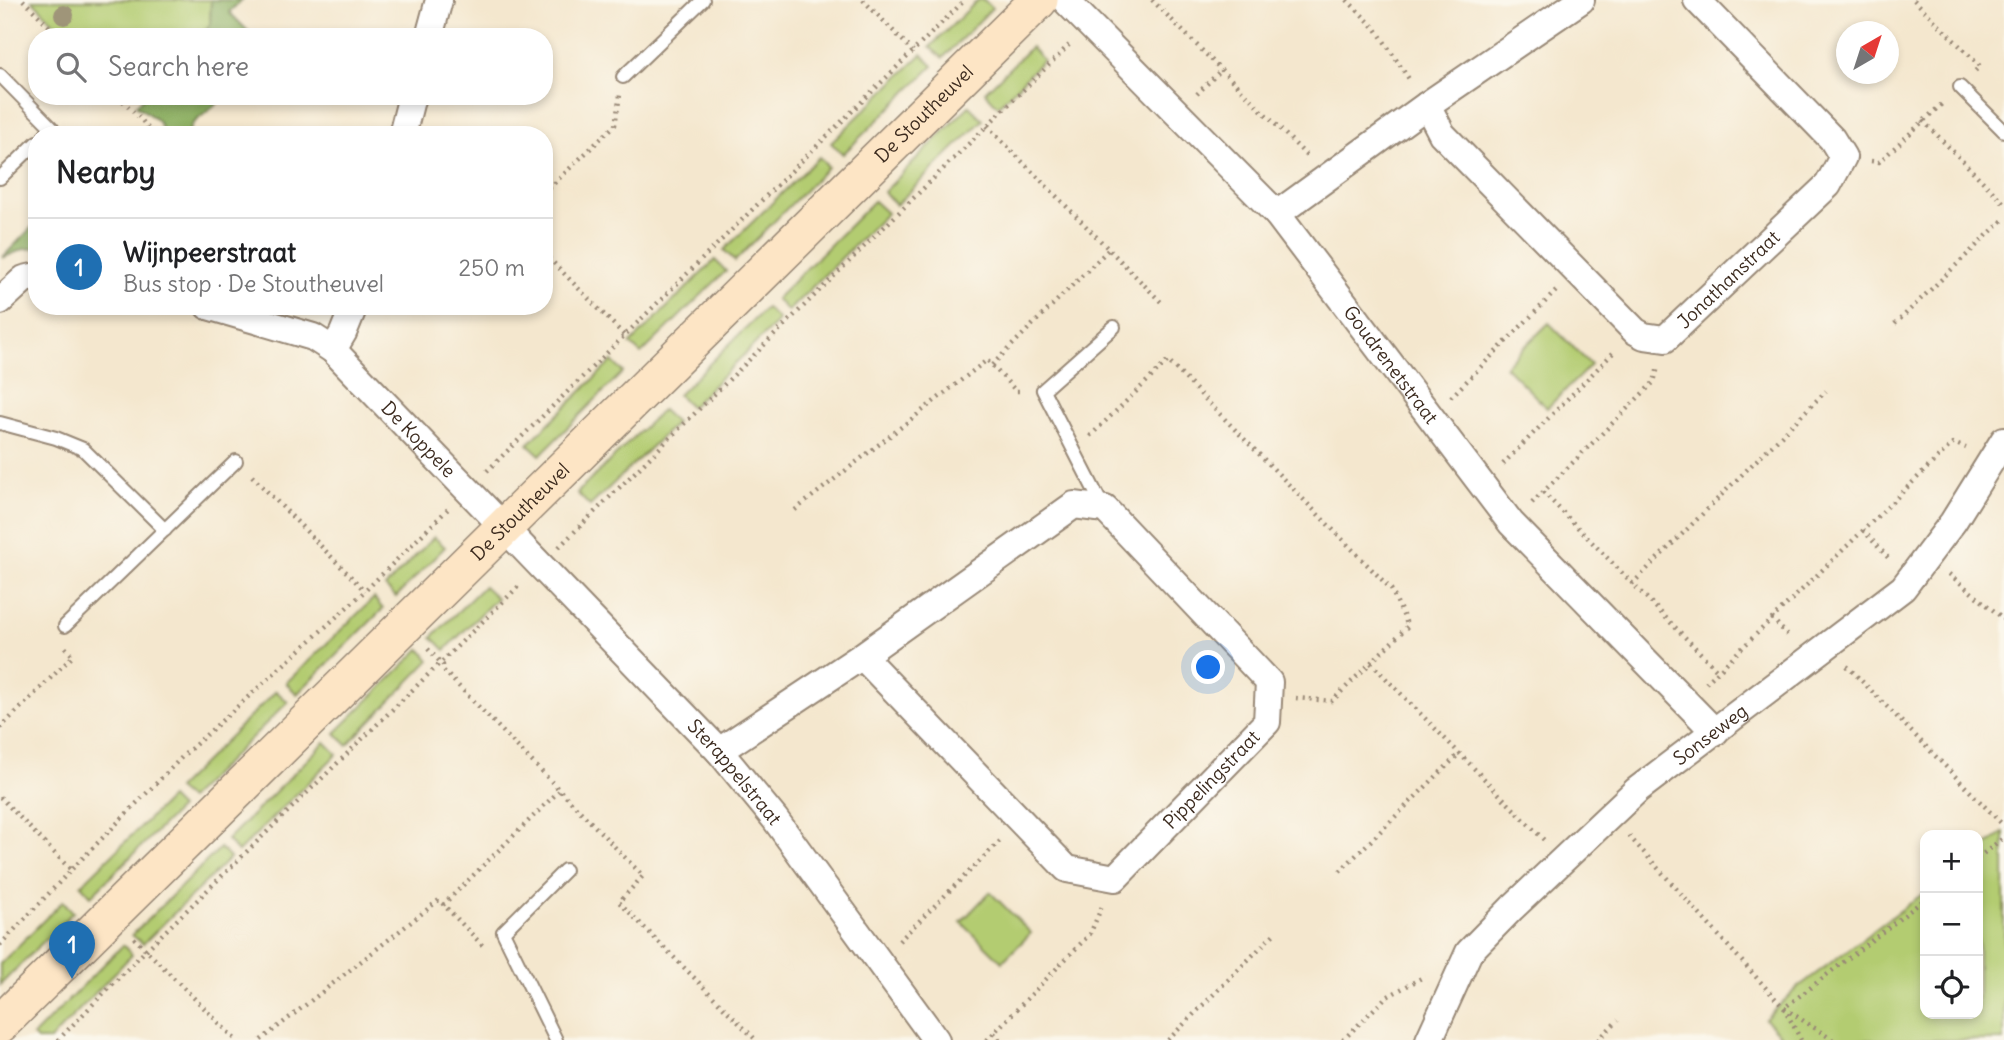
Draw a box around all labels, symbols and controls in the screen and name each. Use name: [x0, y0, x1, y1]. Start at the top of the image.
north arrow: [1836, 21, 1899, 84]
search box: [28, 28, 553, 105]
icon: search: [52, 48, 90, 86]
text: Search here: [108, 50, 249, 83]
street label: De Stoutheuvel: [869, 60, 978, 167]
text: Nearby: [56, 153, 156, 191]
street label: Jonathanstraat: [1672, 225, 1785, 333]
text: Wijnpeerstraat: [123, 236, 296, 269]
text: 1: [74, 253, 84, 282]
text: 250 m: [458, 253, 525, 282]
text: Bus stop · De Stoutheuvel: [123, 269, 384, 298]
street label: Goudrenetstraat: [1338, 300, 1444, 428]
street label: De Koppele: [376, 396, 461, 482]
street label: De Stoutheuvel: [465, 458, 574, 565]
your location: [1191, 650, 1225, 684]
street label: Sonseweg: [1668, 699, 1752, 770]
street label: Sterappelstraat: [683, 714, 787, 829]
street label: Pippelingstraat: [1158, 725, 1265, 834]
map controls: [1920, 830, 1983, 1019]
button: +: [1920, 830, 1983, 893]
button: −: [1920, 893, 1983, 956]
pin: 1: [49, 921, 95, 979]
button: locate: [1920, 956, 1983, 1019]

